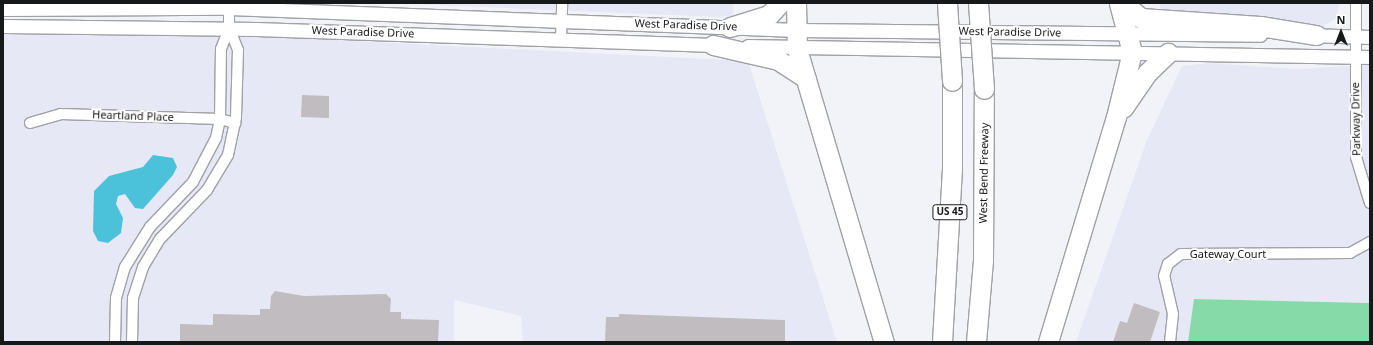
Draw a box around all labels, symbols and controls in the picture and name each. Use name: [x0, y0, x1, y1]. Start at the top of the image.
north arrow: [1321, 12, 1361, 52]
text: N: [1337, 12, 1345, 27]
street label: West Paradise Drive: [634, 17, 738, 33]
street label: West Paradise Drive: [311, 24, 415, 40]
street label: West Paradise Drive: [959, 25, 1061, 39]
street label: Parkway Drive: [1349, 82, 1363, 156]
street label: Heartland Place: [92, 108, 174, 124]
street label: West Bend Freeway: [977, 123, 991, 223]
road number: US 45: [932, 204, 968, 220]
street label: Gateway Court: [1190, 247, 1266, 261]

